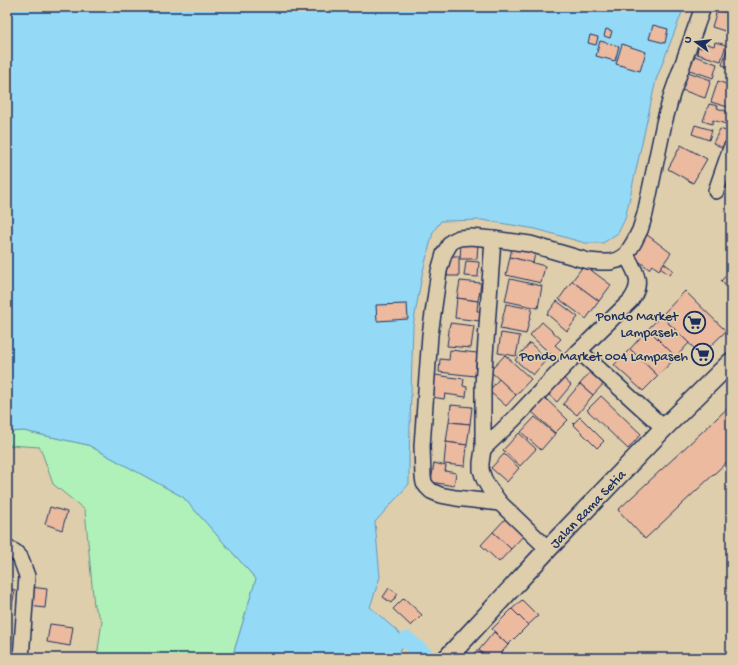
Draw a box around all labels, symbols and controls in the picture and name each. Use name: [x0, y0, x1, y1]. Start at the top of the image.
north arrow: [676, 22, 716, 62]
text: U: [682, 35, 695, 45]
place label: Pondo Market Lampaseh: [595, 309, 679, 342]
supermarket icon: Pondo Market Lampaseh: [681, 310, 707, 336]
supermarket icon: Pondo Market 004 Lampaseh: [690, 342, 716, 368]
place label: Pondo Market 004 Lampaseh: [518, 349, 688, 366]
street label: Jalan Rama Setia: [547, 466, 631, 553]

